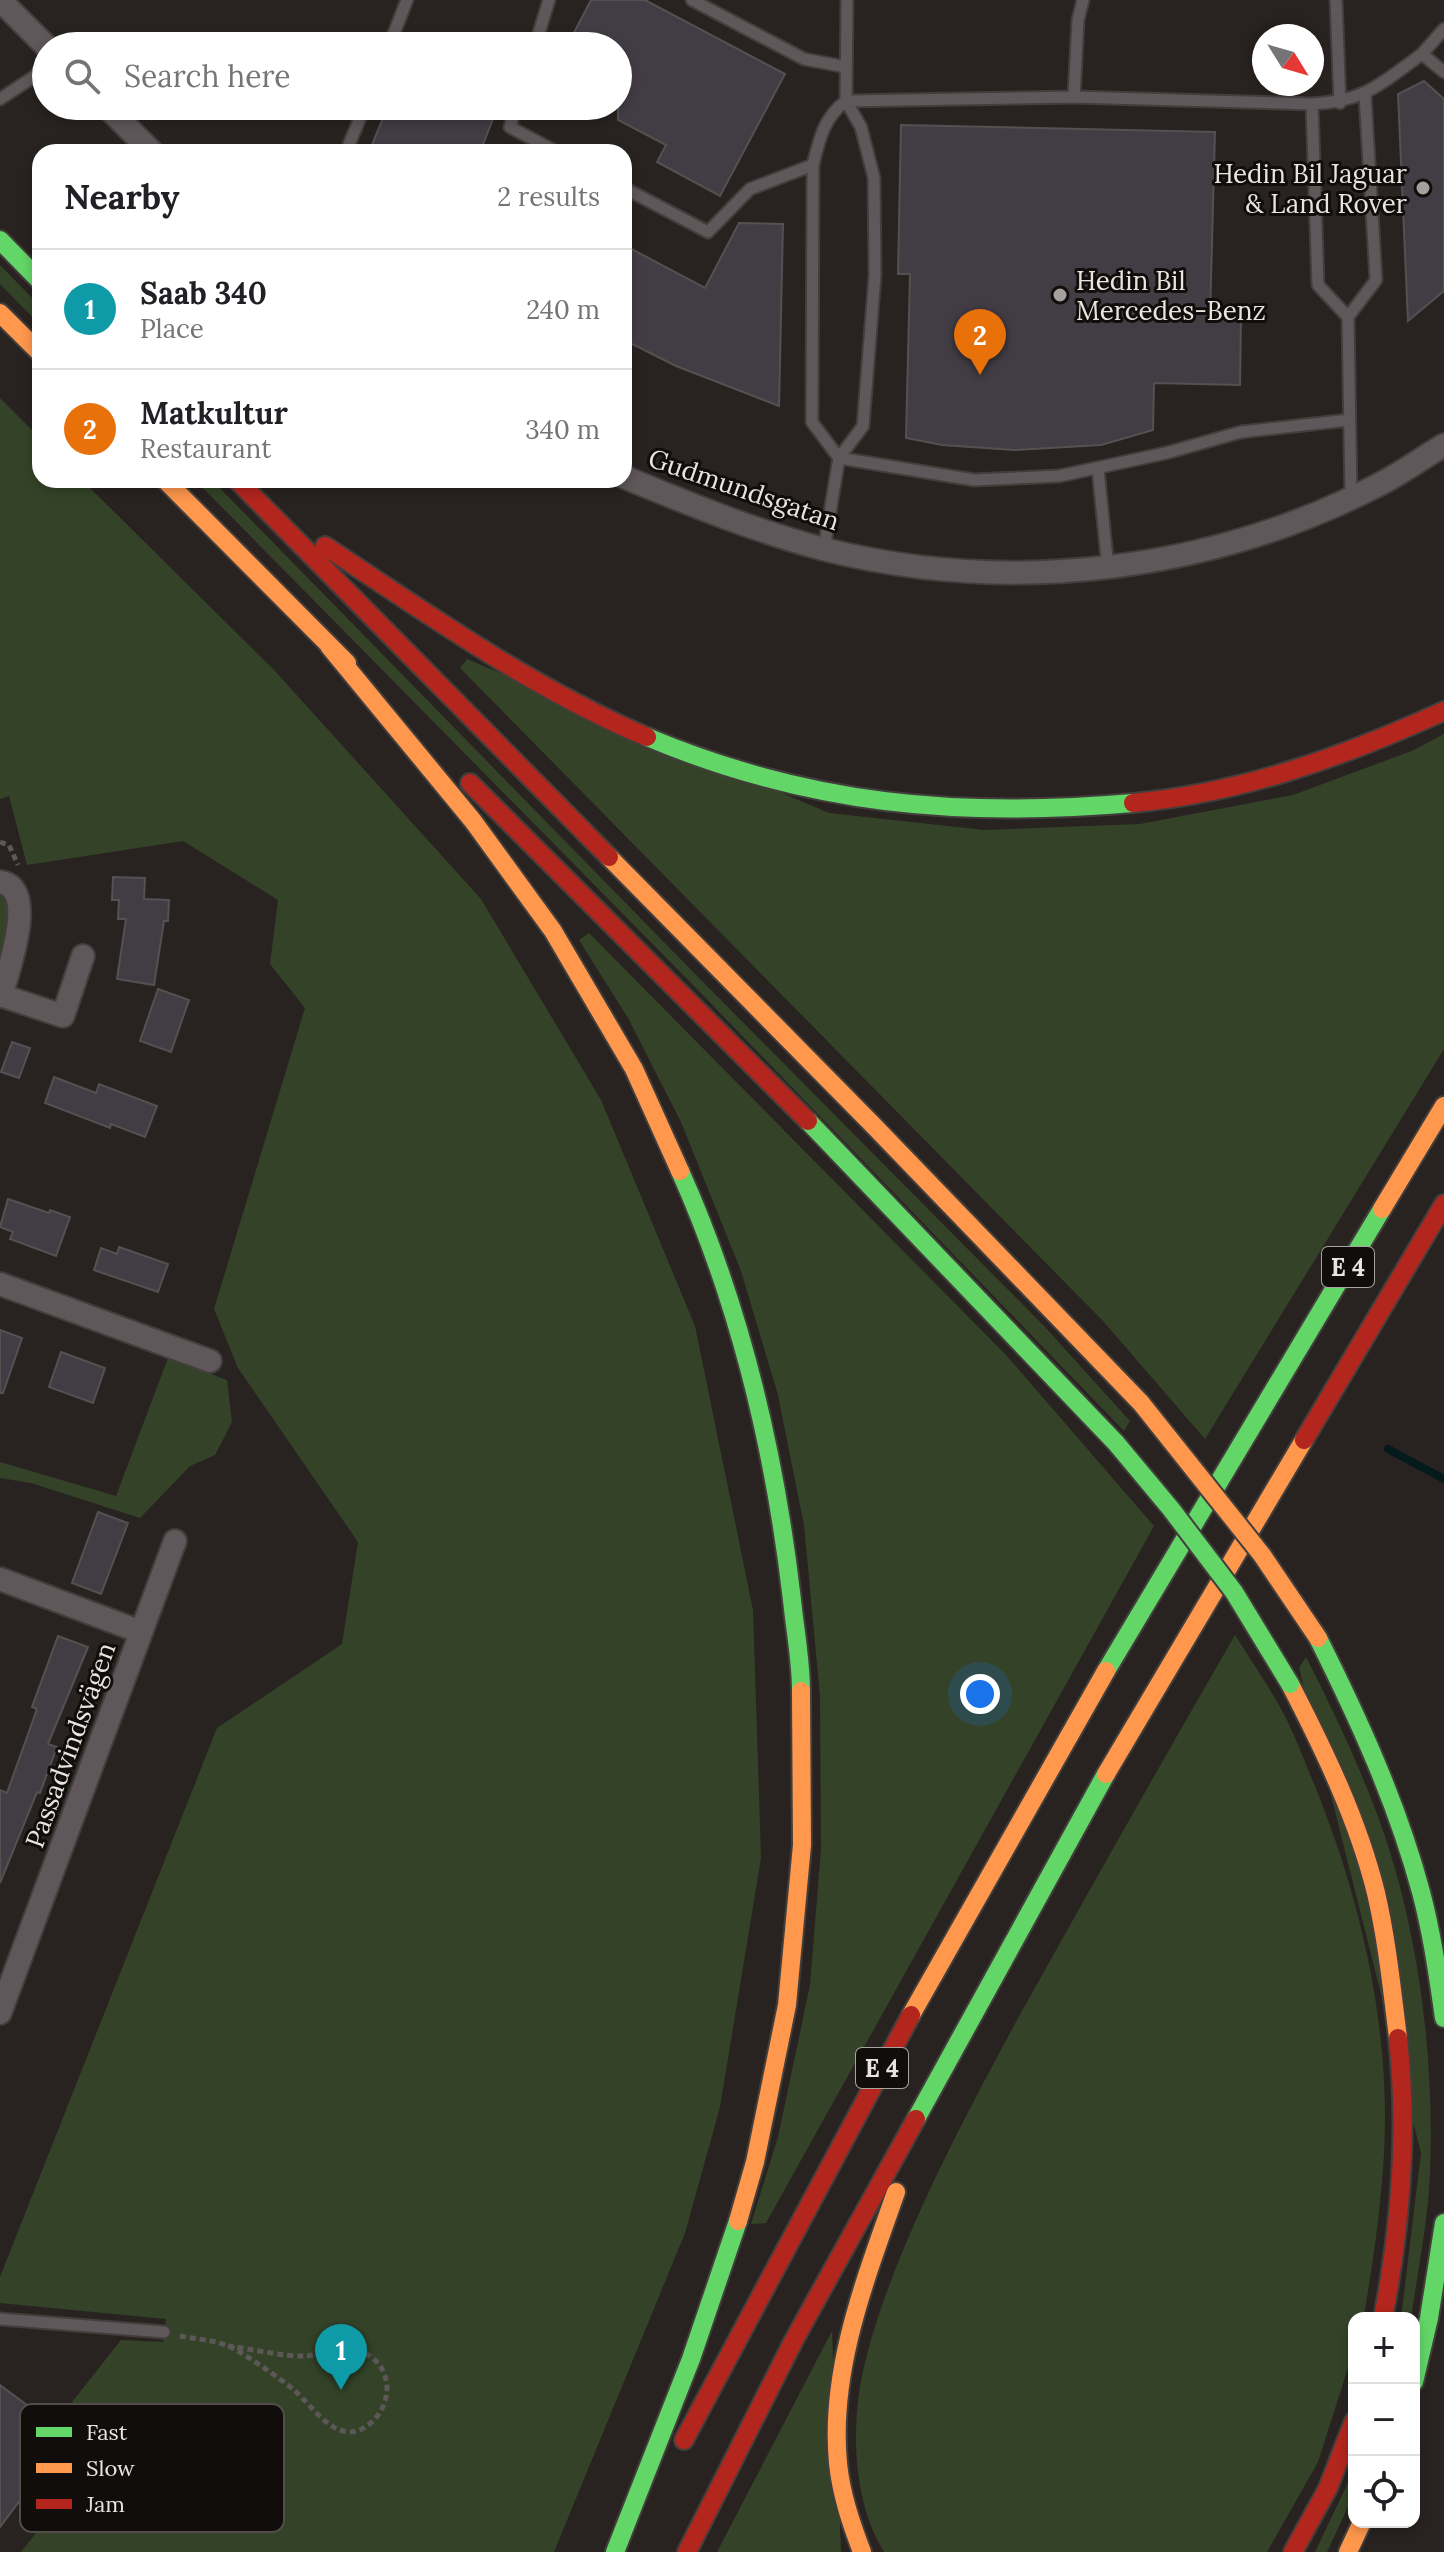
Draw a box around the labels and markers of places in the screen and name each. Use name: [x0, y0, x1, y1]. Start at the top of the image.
place label: Hedin Bil Jaguar & Land Rover: [1213, 157, 1408, 220]
marker: Hedin Bil Jaguar & Land Rover: [1414, 179, 1432, 197]
place label: Hedin Bil Mercedes-Benz: [1076, 264, 1266, 327]
marker: Hedin Bil Mercedes-Benz: [1051, 286, 1069, 304]
pin: 2: [954, 309, 1006, 375]
pin: 1: [315, 2324, 367, 2390]

